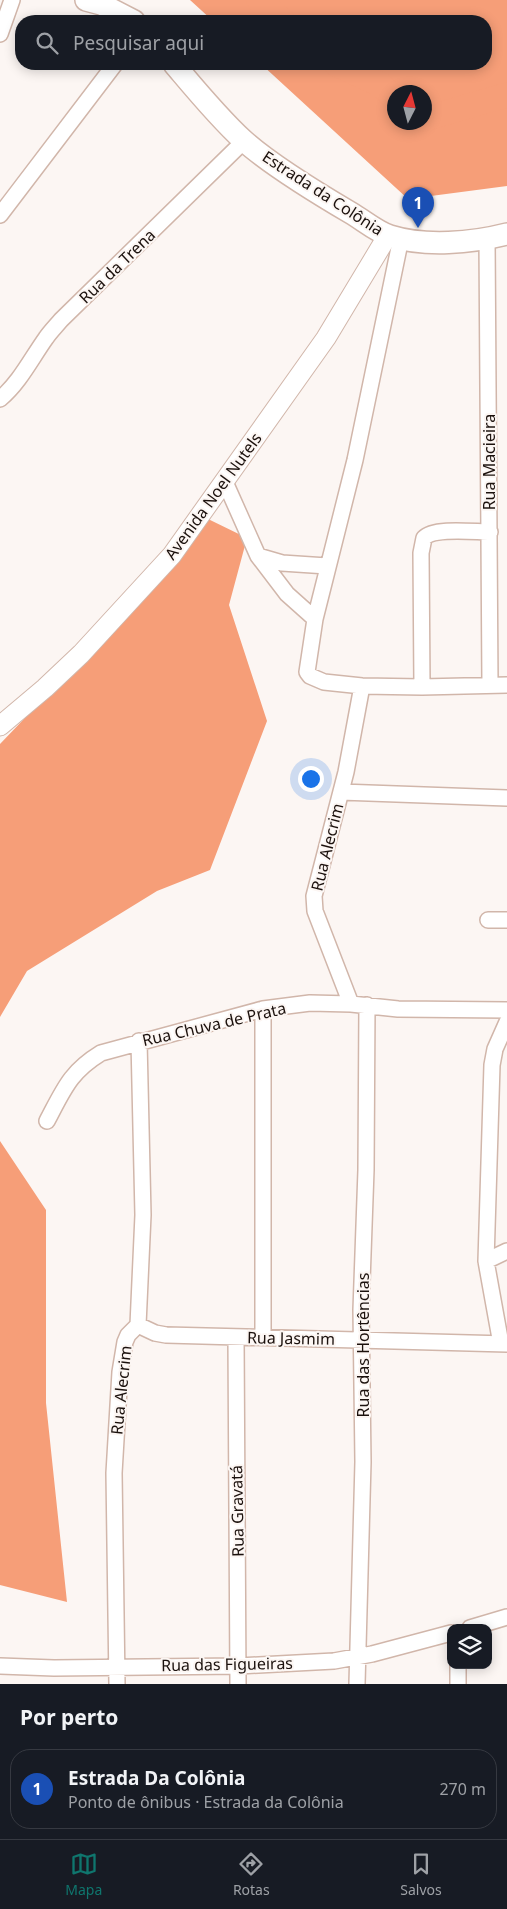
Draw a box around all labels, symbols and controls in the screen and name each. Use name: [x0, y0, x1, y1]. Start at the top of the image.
search box: [15, 15, 492, 70]
icon: search: [33, 29, 61, 57]
text: Pesquisar aqui: [73, 30, 204, 56]
north arrow: [387, 85, 432, 130]
street label: Estrada da Colônia: [258, 146, 388, 240]
pin: 1: [402, 187, 434, 228]
street label: Rua da Trena: [74, 224, 160, 308]
street label: Rua Macieira: [478, 414, 500, 510]
street label: Avenida Noel Nutels: [159, 428, 267, 564]
your location: [298, 766, 324, 792]
street label: Rua Alecrim: [305, 801, 349, 893]
street label: Rua Chuva de Prata: [140, 997, 288, 1051]
street label: Rua das Hortências: [352, 1273, 374, 1417]
street label: Rua Jasmim: [247, 1326, 335, 1350]
street label: Rua Alecrim: [105, 1344, 137, 1436]
street label: Rua Gravatá: [225, 1465, 249, 1557]
map controls: [447, 1624, 492, 1669]
button: layers: [447, 1624, 492, 1669]
street label: Rua das Figueiras: [161, 1652, 293, 1676]
text: Por perto: [20, 1703, 118, 1731]
text: Estrada Da Colônia: [68, 1765, 246, 1791]
text: 1: [32, 1778, 42, 1800]
text: 270 m: [439, 1778, 486, 1800]
text: Ponto de ônibus · Estrada da Colônia: [68, 1791, 344, 1813]
tab: Mapa: [65, 1850, 102, 1899]
tab: Rotas: [233, 1850, 270, 1899]
tab: Salvos: [400, 1850, 442, 1899]

